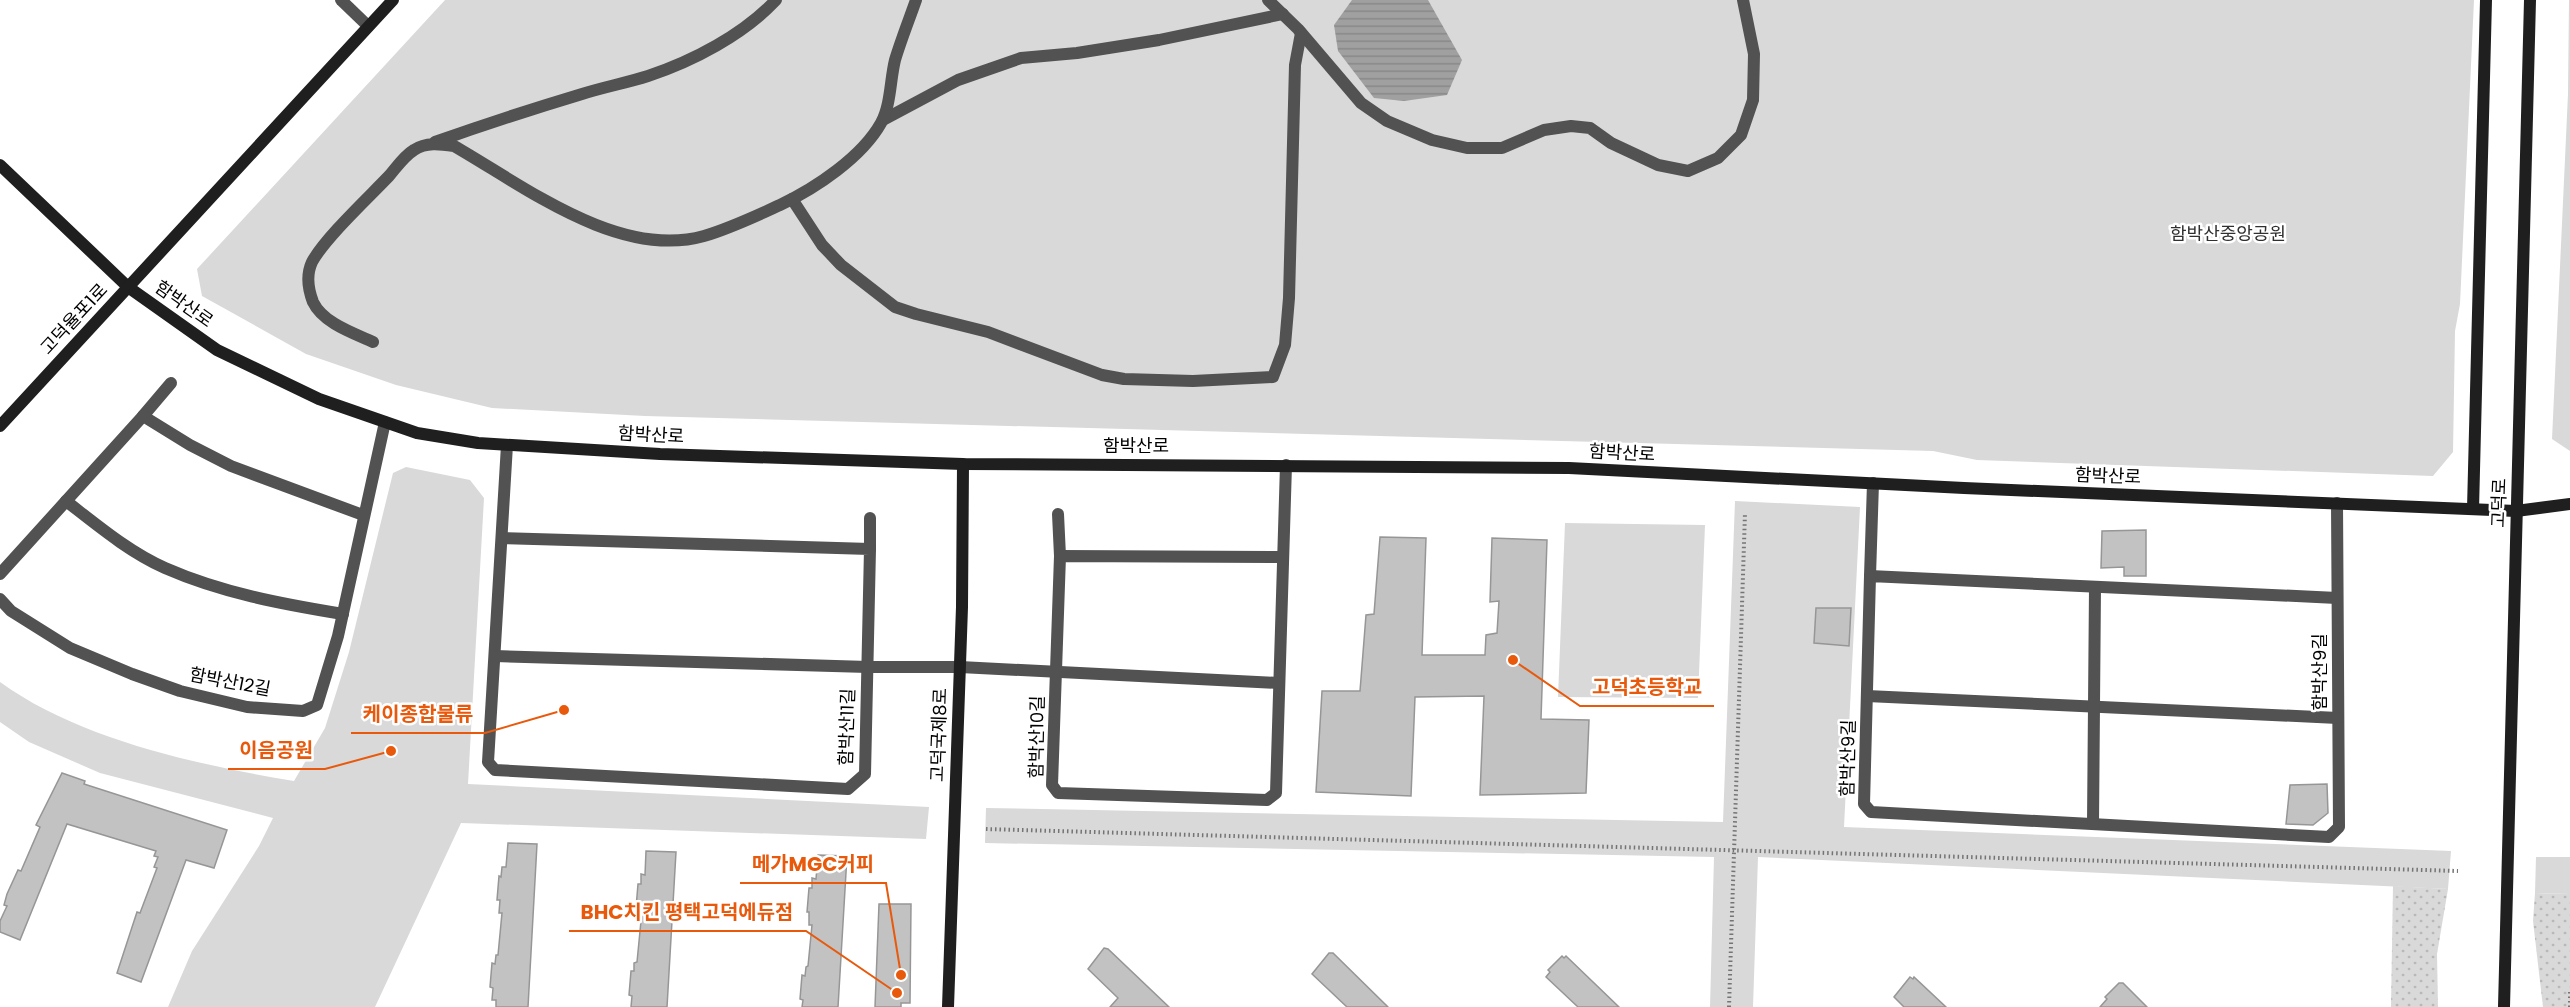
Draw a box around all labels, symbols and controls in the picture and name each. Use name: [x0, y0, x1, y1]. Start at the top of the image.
park label: 함박산중앙공원: [2170, 221, 2286, 246]
street label: 함박산로: [150, 274, 219, 333]
street label: 고덕율포1로: [34, 278, 113, 360]
street label: 함박산로: [617, 420, 685, 449]
street label: 함박산로: [1103, 433, 1169, 458]
street label: 함박산로: [1588, 438, 1656, 467]
street label: 함박산로: [2074, 462, 2142, 489]
street label: 고덕로: [2485, 478, 2512, 528]
street label: 함박산9길: [2307, 633, 2332, 711]
street label: 함박산12길: [187, 661, 273, 702]
callout: 고덕초등학교: [1580, 668, 1714, 706]
text: 고덕초등학교: [1592, 673, 1702, 701]
street label: 고덕국제8로: [924, 687, 953, 782]
street label: 함박산11길: [833, 688, 860, 766]
callout: 케이종합물류: [351, 695, 485, 733]
street label: 함박산10길: [1023, 695, 1050, 779]
text: 케이종합물류: [363, 700, 473, 728]
street label: 함박산9길: [1834, 719, 1861, 797]
callout: 이음공원: [228, 731, 325, 769]
text: 이음공원: [239, 736, 313, 764]
callout: 메가MGC커피: [740, 845, 886, 883]
text: 메가MGC커피: [752, 850, 874, 878]
callout: BHC치킨 평택고덕에듀점: [569, 893, 806, 931]
text: BHC치킨 평택고덕에듀점: [581, 898, 793, 926]

